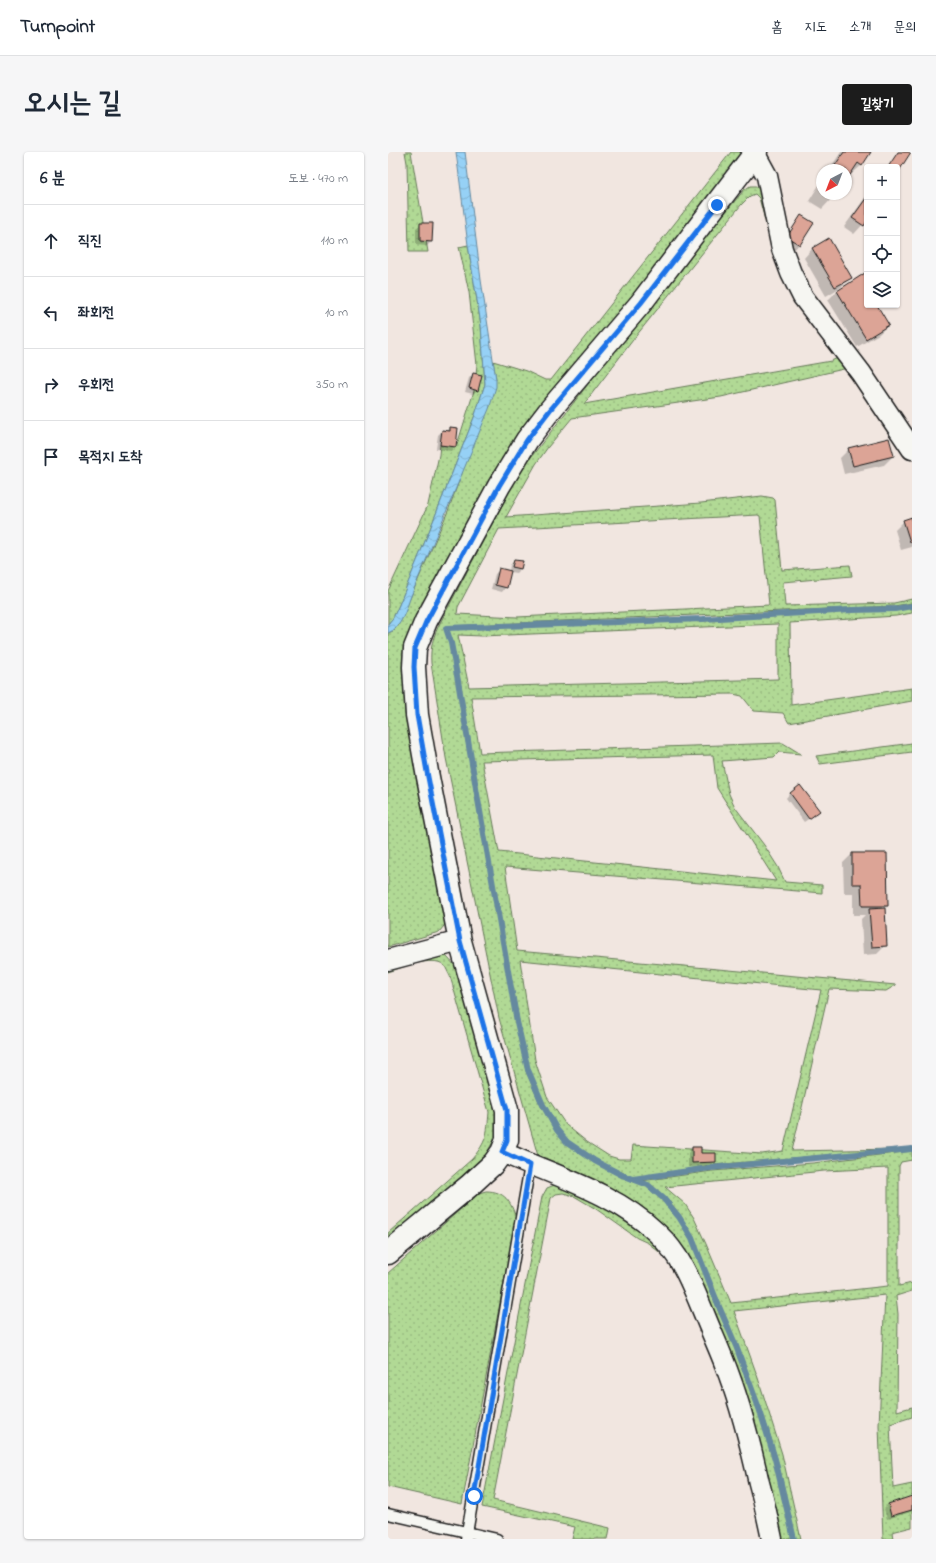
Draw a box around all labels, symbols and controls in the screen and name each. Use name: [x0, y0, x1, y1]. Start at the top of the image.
text: Turnpoint: [20, 14, 95, 41]
text: 홈: [771, 17, 782, 38]
text: 지도: [804, 17, 827, 38]
text: 소개: [849, 17, 871, 38]
text: 문의: [893, 17, 916, 38]
text: 오시는 길: [24, 84, 121, 125]
button: 길찾기: [842, 84, 912, 125]
north arrow: [816, 164, 852, 200]
map controls: [864, 164, 900, 308]
button: +: [864, 164, 900, 200]
text: 6 분: [40, 166, 65, 191]
text: 도보 · 470 m: [288, 169, 348, 188]
route end: [708, 196, 726, 214]
button: −: [864, 200, 900, 236]
icon: ahead: [40, 230, 62, 252]
text: 직진: [78, 230, 102, 252]
text: 110 m: [321, 231, 348, 250]
button: locate: [864, 236, 900, 272]
button: layers: [864, 272, 900, 308]
icon: left: [40, 302, 62, 324]
text: 좌회전: [78, 302, 114, 324]
text: 10 m: [325, 303, 348, 322]
icon: right: [40, 374, 62, 396]
text: 우회전: [78, 374, 114, 396]
text: 350 m: [316, 375, 348, 394]
icon: arrive: [40, 446, 62, 468]
text: 목적지 도착: [78, 446, 142, 468]
route start: [465, 1487, 483, 1505]

